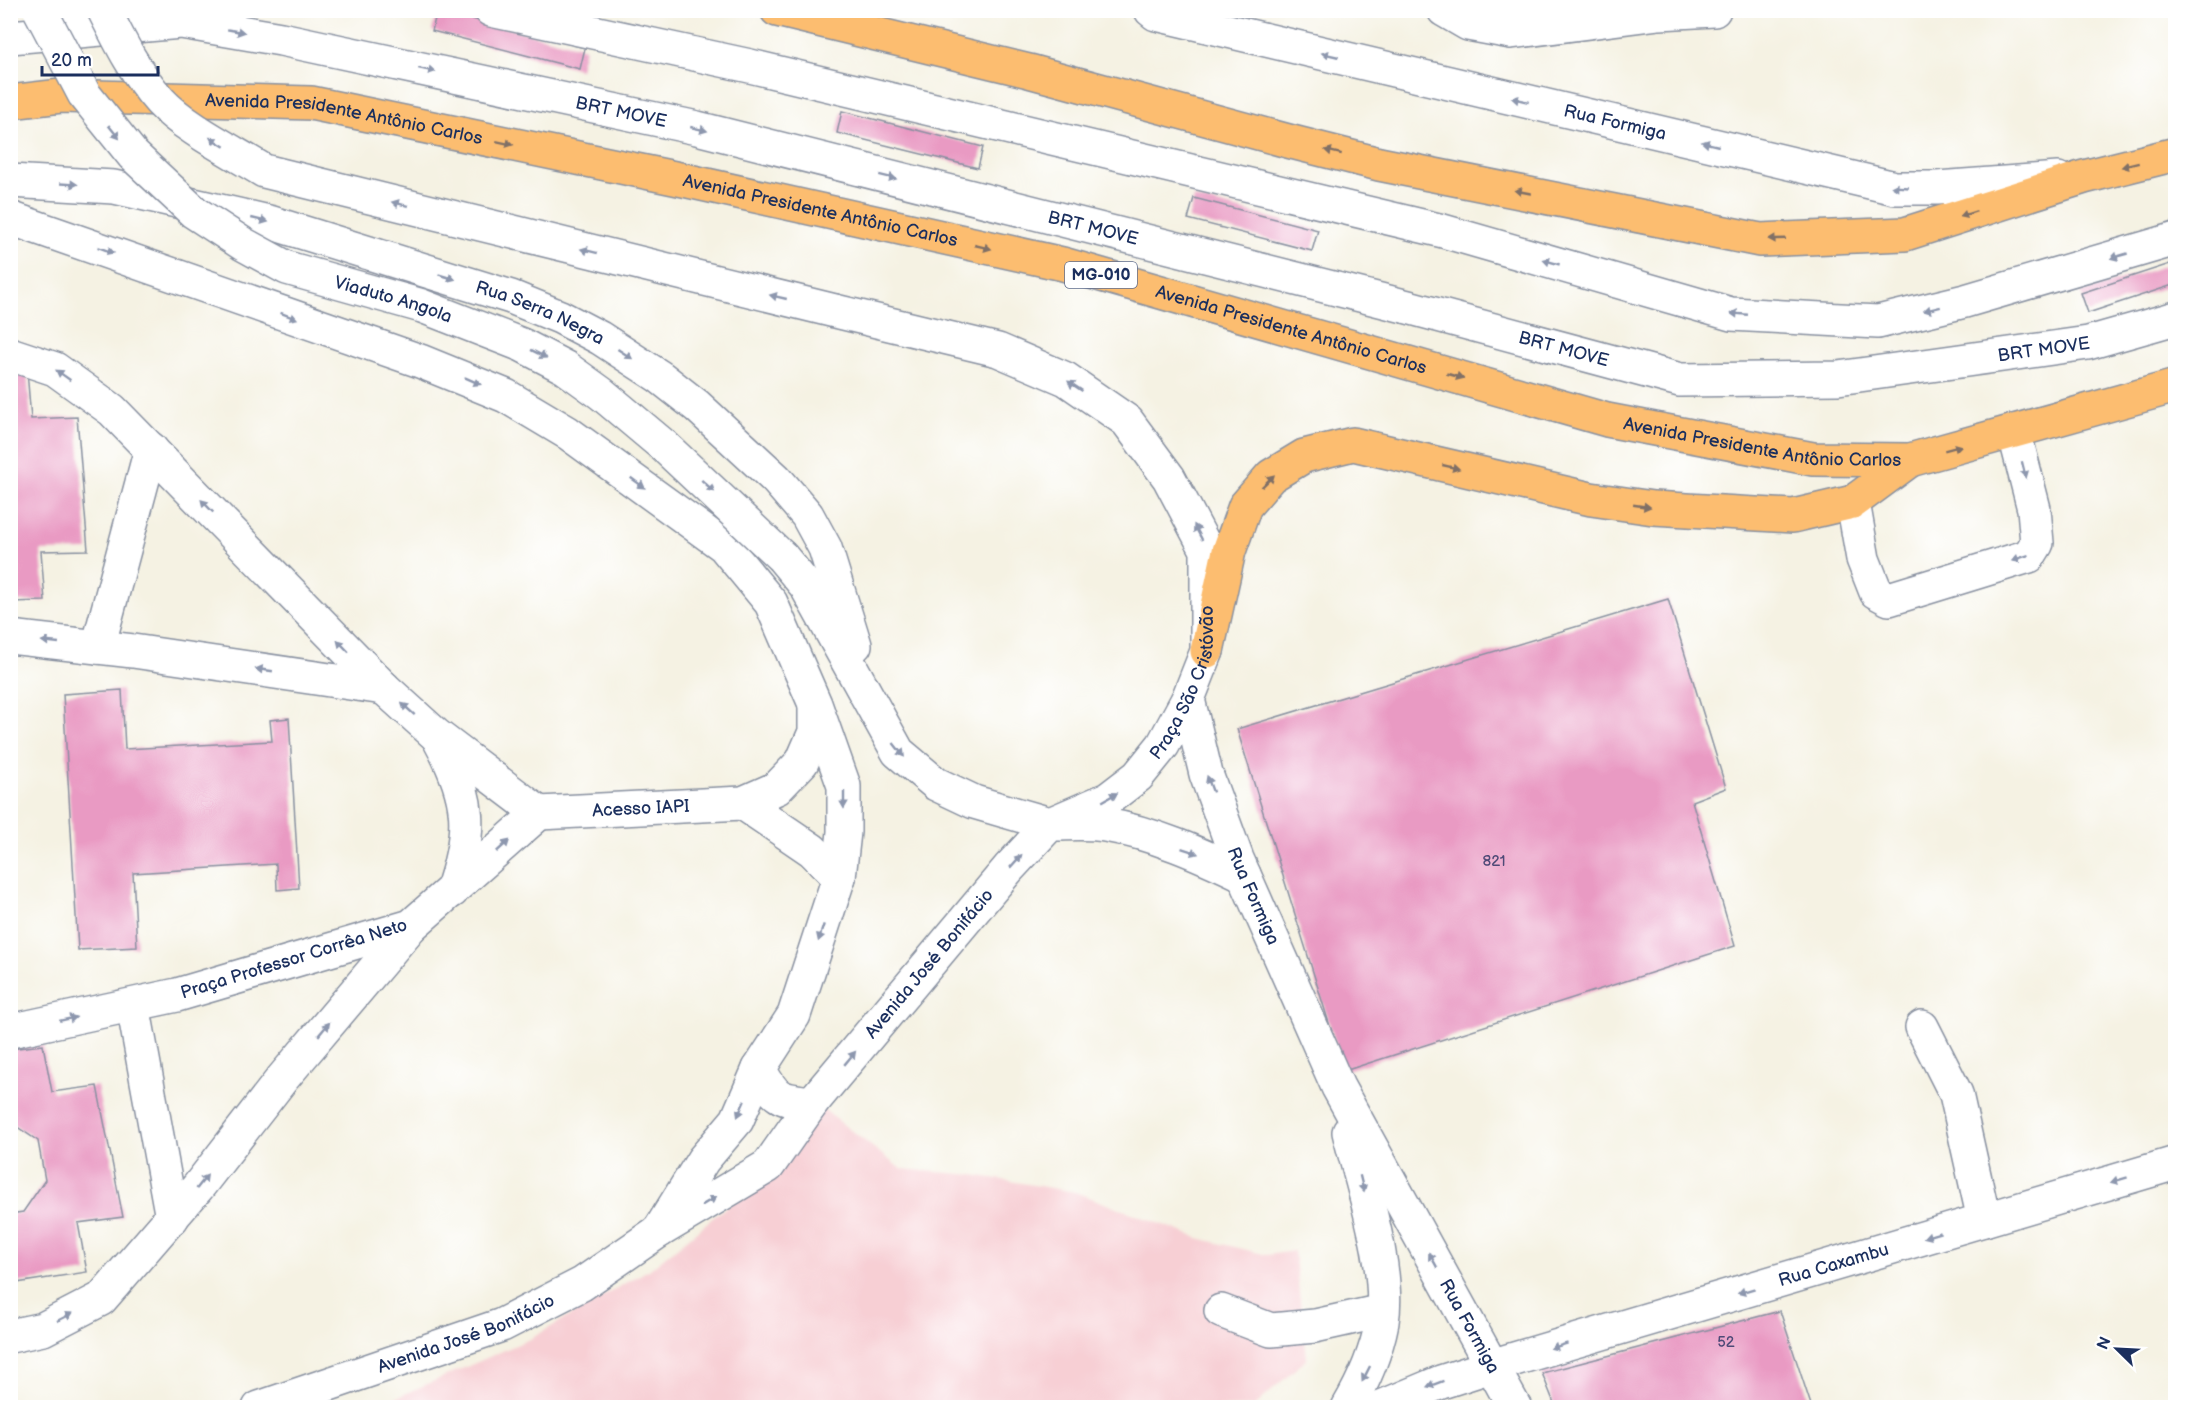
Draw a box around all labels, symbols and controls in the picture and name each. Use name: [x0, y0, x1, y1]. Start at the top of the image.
one-way arrow: [226, 27, 245, 36]
scale bar: [42, 39, 158, 77]
one-way arrow: [1321, 49, 1340, 59]
text: 20 m: [51, 50, 92, 71]
one-way arrow: [417, 66, 436, 76]
street label: Avenida Presidente Antônio Carlos: [205, 90, 485, 149]
street label: BRT MOVE: [574, 92, 669, 132]
one-way arrow: [1511, 94, 1529, 104]
street label: Rua Formiga: [1562, 100, 1668, 144]
one-way arrow: [108, 124, 120, 139]
one-way arrow: [690, 125, 708, 135]
one-way arrow: [209, 136, 225, 147]
one-way arrow: [496, 139, 515, 148]
one-way arrow: [1701, 139, 1719, 149]
one-way arrow: [1323, 147, 1342, 157]
one-way arrow: [2121, 161, 2139, 171]
street label: Avenida Presidente Antônio Carlos: [681, 170, 960, 251]
one-way arrow: [879, 172, 898, 182]
one-way arrow: [59, 180, 78, 189]
one-way arrow: [1891, 183, 1910, 192]
one-way arrow: [1514, 187, 1533, 196]
one-way arrow: [390, 199, 409, 209]
street label: BRT MOVE: [1046, 206, 1141, 249]
one-way arrow: [1959, 210, 1977, 219]
one-way arrow: [251, 216, 270, 225]
one-way arrow: [1767, 235, 1786, 244]
one-way arrow: [974, 242, 993, 252]
one-way arrow: [580, 245, 598, 255]
one-way arrow: [97, 246, 115, 256]
one-way arrow: [2110, 252, 2128, 261]
one-way arrow: [1542, 257, 1560, 266]
road number: MG-010: [1065, 262, 1137, 288]
street label: Viaduto Angola: [332, 271, 455, 327]
one-way arrow: [438, 273, 456, 282]
street label: Rua Serra Negra: [473, 276, 608, 349]
street label: Avenida Presidente Antônio Carlos: [1153, 281, 1429, 378]
one-way arrow: [769, 292, 788, 302]
one-way arrow: [1923, 304, 1941, 314]
one-way arrow: [1729, 309, 1748, 319]
one-way arrow: [280, 311, 298, 321]
street label: BRT MOVE: [1516, 327, 1611, 371]
street label: BRT MOVE: [1996, 332, 2091, 366]
one-way arrow: [616, 348, 632, 360]
one-way arrow: [531, 349, 548, 359]
one-way arrow: [56, 369, 72, 381]
one-way arrow: [1446, 372, 1464, 381]
one-way arrow: [464, 377, 482, 386]
one-way arrow: [1067, 380, 1083, 391]
street label: Avenida Presidente Antônio Carlos: [1622, 413, 1902, 470]
one-way arrow: [1945, 443, 1963, 452]
one-way arrow: [2020, 461, 2030, 479]
one-way arrow: [1442, 463, 1461, 472]
one-way arrow: [1261, 474, 1276, 488]
one-way arrow: [631, 477, 646, 489]
one-way arrow: [701, 479, 716, 493]
one-way arrow: [200, 500, 214, 514]
one-way arrow: [1633, 502, 1652, 511]
one-way arrow: [1193, 524, 1203, 541]
one-way arrow: [2011, 554, 2029, 564]
street label: Praça São Cristóvão: [1145, 606, 1218, 764]
one-way arrow: [40, 637, 59, 646]
one-way arrow: [336, 638, 350, 653]
one-way arrow: [254, 665, 273, 674]
one-way arrow: [401, 703, 416, 716]
one-way arrow: [893, 742, 906, 758]
one-way arrow: [1205, 775, 1215, 793]
one-way arrow: [839, 790, 849, 809]
one-way arrow: [1102, 792, 1119, 802]
street label: Acesso IAPI: [592, 795, 690, 821]
one-way arrow: [495, 839, 510, 853]
street label: Rua Formiga: [1223, 844, 1284, 948]
one-way arrow: [1182, 847, 1200, 857]
house number: 821: [1482, 852, 1506, 871]
one-way arrow: [1009, 854, 1022, 869]
street label: Avenida José Bonifácio: [860, 884, 998, 1042]
street label: Praça Professor Corrêa Neto: [178, 914, 410, 1004]
one-way arrow: [816, 924, 825, 942]
one-way arrow: [58, 1014, 77, 1023]
one-way arrow: [317, 1021, 330, 1037]
one-way arrow: [843, 1051, 856, 1066]
one-way arrow: [736, 1101, 746, 1119]
one-way arrow: [196, 1174, 209, 1190]
one-way arrow: [1358, 1175, 1368, 1193]
one-way arrow: [2110, 1176, 2128, 1185]
one-way arrow: [701, 1196, 717, 1207]
one-way arrow: [1923, 1231, 1941, 1240]
street label: Rua Caxambu: [1776, 1238, 1891, 1291]
one-way arrow: [1428, 1251, 1438, 1268]
street label: Rua Formiga: [1435, 1275, 1504, 1377]
one-way arrow: [1736, 1287, 1754, 1296]
street label: Avenida José Bonifácio: [375, 1289, 558, 1377]
one-way arrow: [57, 1313, 74, 1322]
north arrow: [2087, 1319, 2147, 1379]
house number: 52: [1717, 1333, 1735, 1352]
text: N: [2094, 1334, 2116, 1353]
one-way arrow: [1550, 1342, 1568, 1351]
one-way arrow: [1361, 1366, 1371, 1383]
one-way arrow: [1426, 1380, 1444, 1390]

